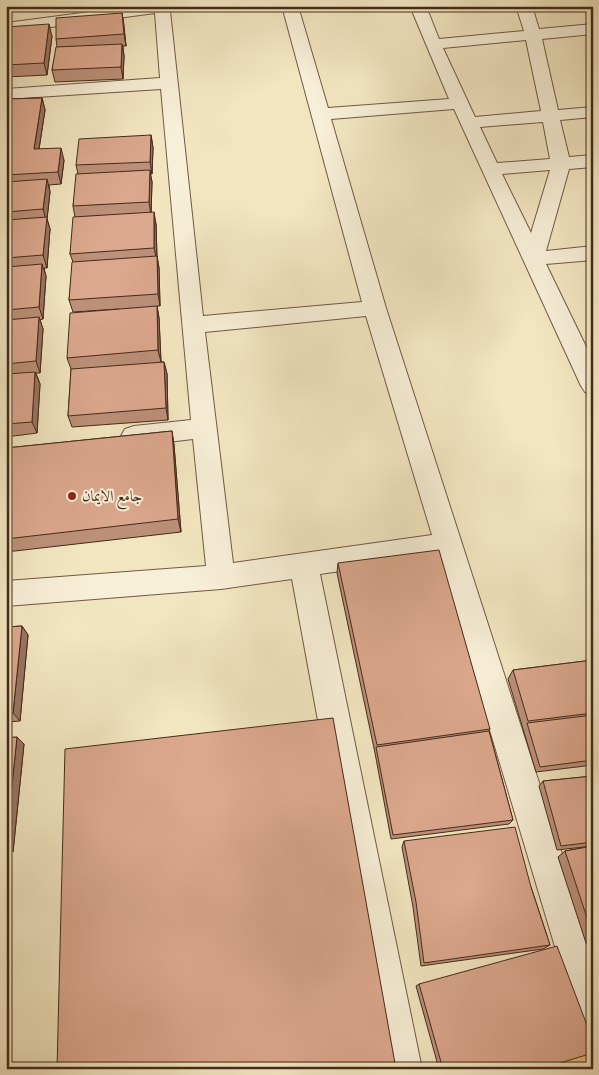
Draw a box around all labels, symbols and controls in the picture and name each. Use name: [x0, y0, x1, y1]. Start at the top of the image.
place label: جامع الايمان: [82, 487, 142, 510]
marker: جامع الايمان: [66, 490, 78, 502]

